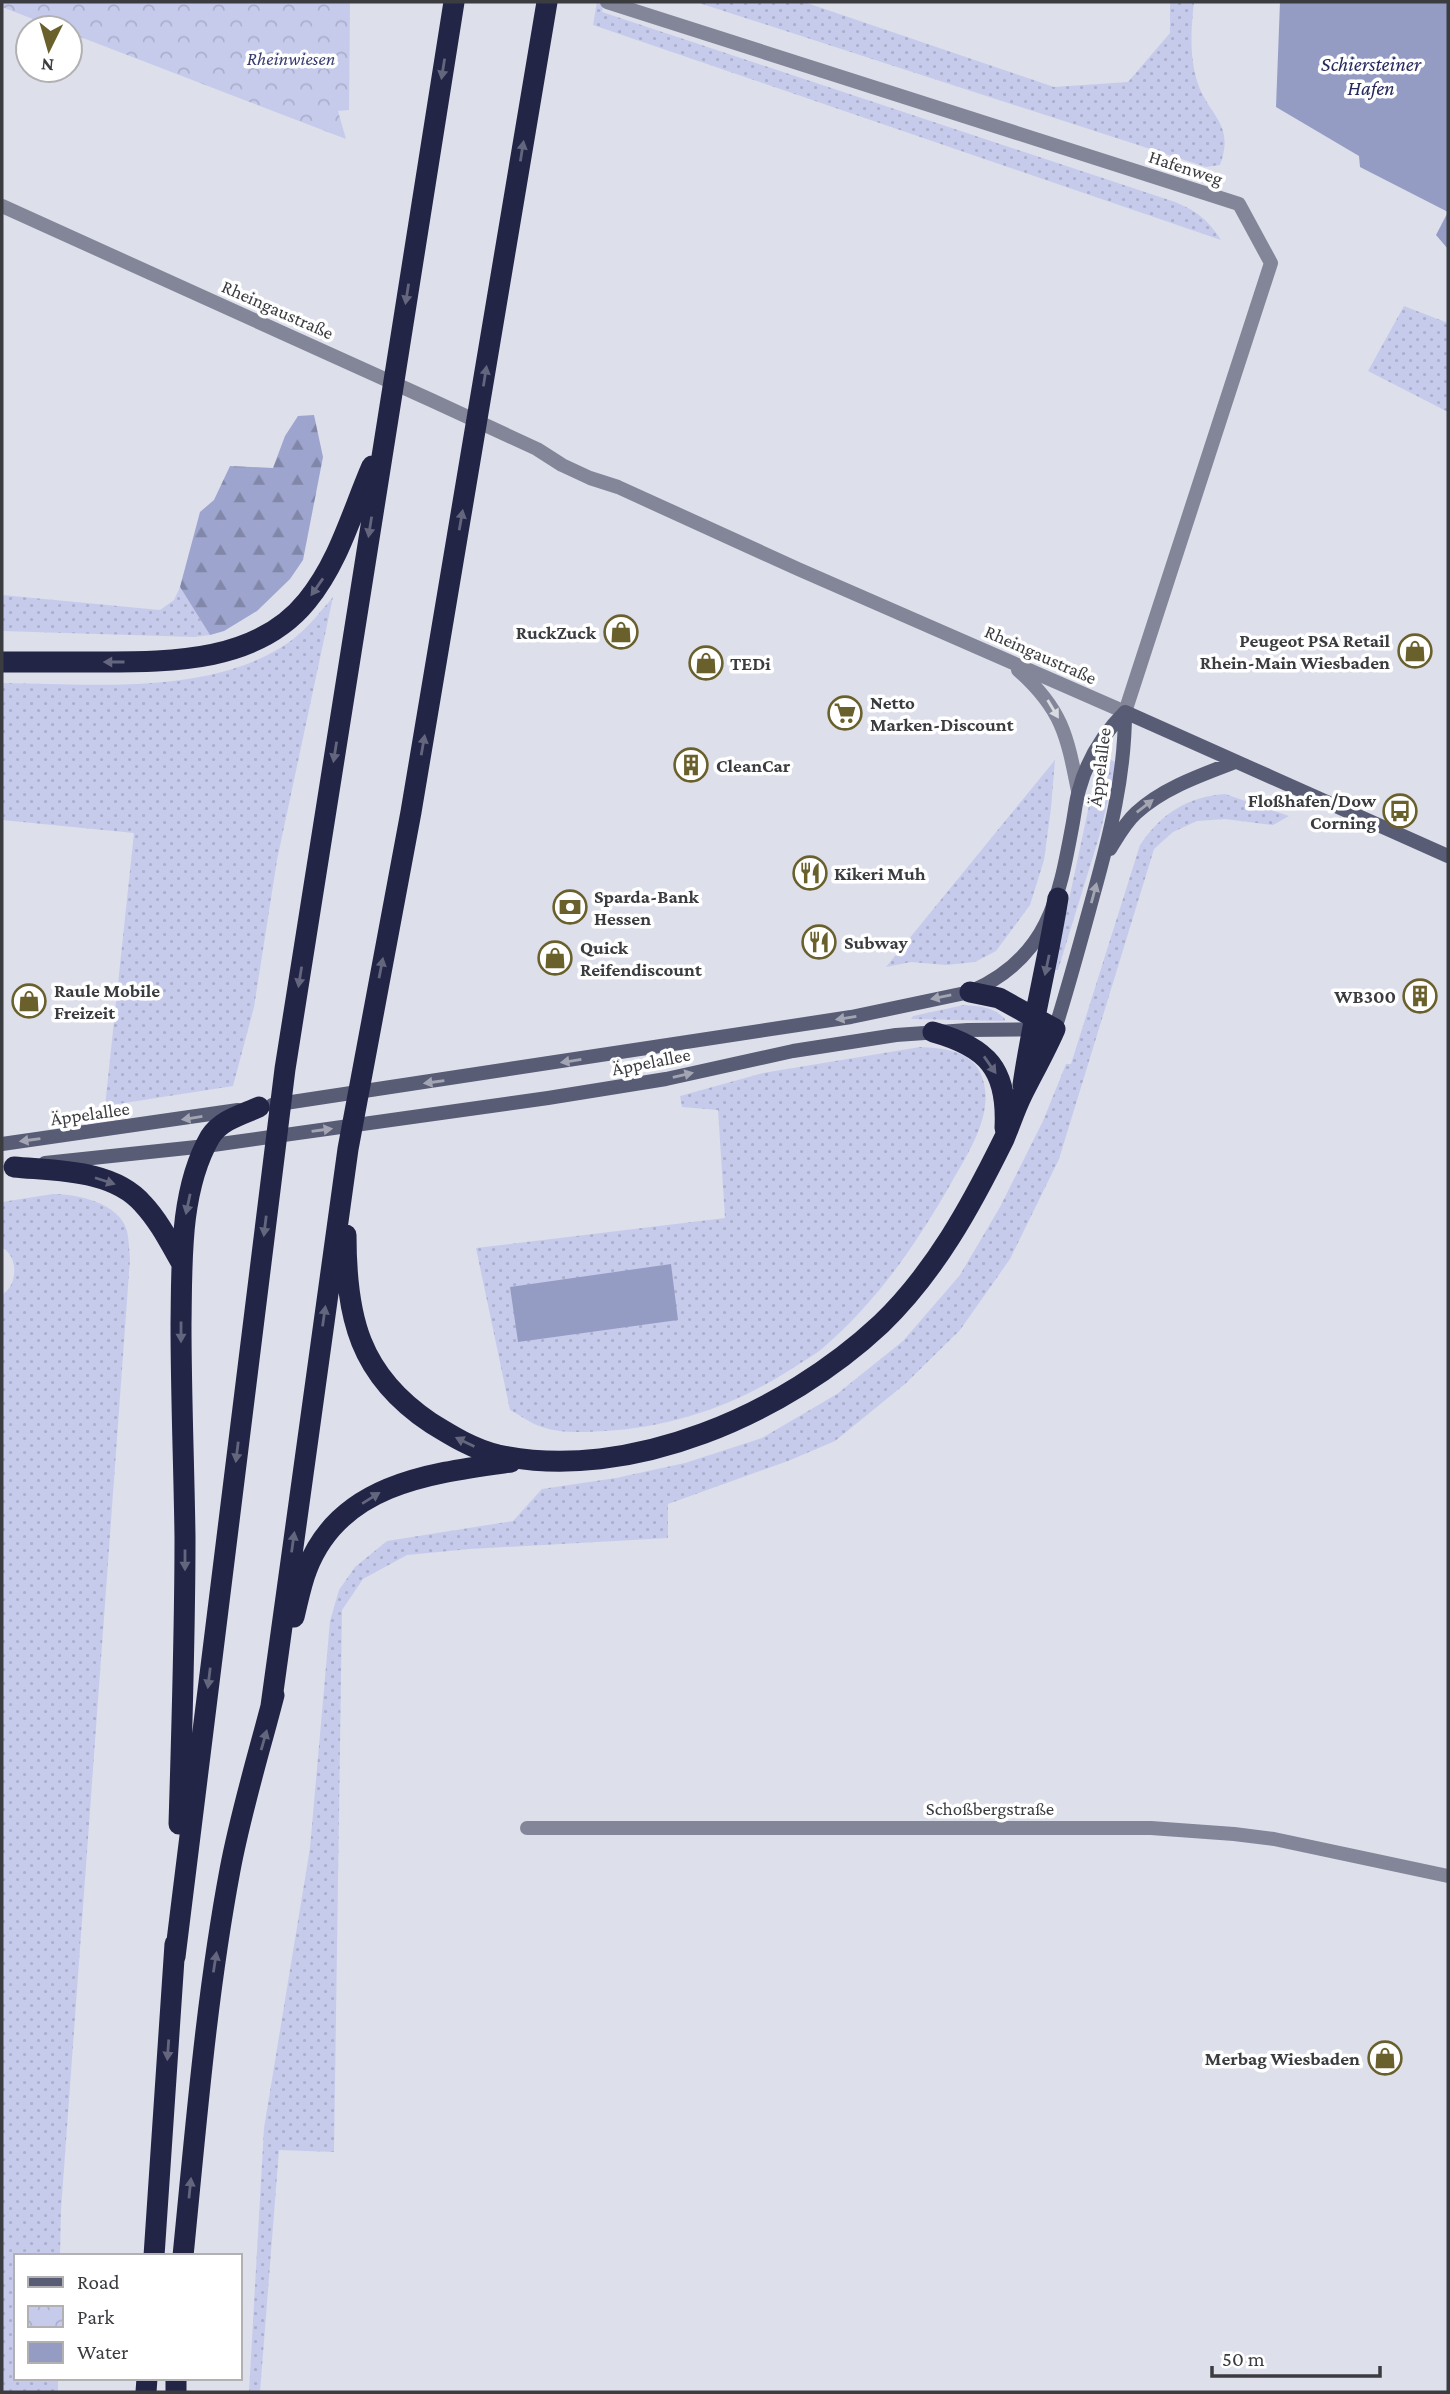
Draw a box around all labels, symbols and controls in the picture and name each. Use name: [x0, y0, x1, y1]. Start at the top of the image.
north arrow: [14, 14, 84, 84]
park label: Rheinwiesen: [247, 48, 335, 69]
water label: Schiersteiner Hafen: [1321, 52, 1422, 100]
text: N: [40, 54, 55, 76]
one-way arrow: [437, 58, 448, 80]
one-way arrow: [517, 140, 528, 162]
street label: Hafenweg: [1146, 146, 1226, 189]
street label: Rheingaustraße: [219, 275, 337, 343]
one-way arrow: [401, 283, 412, 305]
one-way arrow: [480, 365, 491, 387]
one-way arrow: [456, 509, 467, 531]
one-way arrow: [364, 516, 375, 538]
one-way arrow: [310, 578, 324, 596]
shop icon: RuckZuck: [602, 613, 640, 651]
street label: Rheingaustraße: [982, 620, 1100, 688]
place label: RuckZuck: [516, 622, 597, 643]
place label: Peugeot PSA Retail Rhein-Main Wiesbaden: [1200, 630, 1390, 673]
shop icon: Peugeot PSA Retail Rhein-Main Wiesbaden: [1396, 632, 1434, 670]
shop icon: TEDi: [687, 644, 725, 682]
place label: TEDi: [730, 653, 771, 674]
one-way arrow: [102, 656, 124, 668]
place label: Netto Marken-Discount: [870, 692, 1014, 735]
supermarket icon: Netto Marken-Discount: [826, 694, 864, 732]
one-way arrow: [1046, 700, 1059, 719]
street label: Äppelallee: [1084, 726, 1115, 808]
one-way arrow: [418, 733, 429, 755]
one-way arrow: [329, 741, 340, 763]
building icon: CleanCar: [672, 746, 710, 784]
place label: CleanCar: [716, 755, 791, 776]
place label: Floßhafen/Dow Corning: [1248, 790, 1377, 833]
bus stop icon: Floßhafen/Dow Corning: [1381, 792, 1419, 830]
one-way arrow: [1136, 799, 1154, 814]
restaurant icon: Kikeri Muh: [791, 854, 829, 892]
place label: Kikeri Muh: [834, 863, 926, 884]
one-way arrow: [1089, 882, 1100, 904]
place label: Sparda-Bank Hessen: [594, 886, 700, 929]
bank icon: Sparda-Bank Hessen: [551, 888, 589, 926]
restaurant icon: Subway: [800, 923, 838, 961]
place label: Subway: [844, 932, 909, 953]
place label: Quick Reifendiscount: [580, 937, 702, 980]
shop icon: Quick Reifendiscount: [536, 939, 574, 977]
one-way arrow: [1041, 954, 1052, 976]
one-way arrow: [376, 957, 387, 979]
one-way arrow: [294, 966, 305, 988]
building icon: WB300: [1401, 977, 1439, 1015]
place label: Raule Mobile Freizeit: [54, 980, 160, 1023]
shop icon: Raule Mobile Freizeit: [10, 982, 48, 1020]
place label: WB300: [1333, 986, 1396, 1007]
one-way arrow: [930, 992, 952, 1003]
one-way arrow: [834, 1013, 856, 1024]
street label: Äppelallee: [610, 1044, 692, 1079]
one-way arrow: [560, 1056, 582, 1067]
one-way arrow: [983, 1056, 997, 1074]
one-way arrow: [672, 1069, 694, 1080]
one-way arrow: [423, 1076, 445, 1087]
street label: Äppelallee: [49, 1098, 131, 1129]
one-way arrow: [181, 1112, 203, 1123]
one-way arrow: [311, 1124, 333, 1135]
one-way arrow: [19, 1135, 41, 1146]
one-way arrow: [95, 1176, 116, 1187]
one-way arrow: [183, 1193, 194, 1215]
one-way arrow: [260, 1215, 271, 1237]
one-way arrow: [319, 1305, 330, 1327]
one-way arrow: [175, 1321, 187, 1343]
one-way arrow: [455, 1437, 475, 1448]
one-way arrow: [232, 1441, 243, 1463]
one-way arrow: [361, 1491, 380, 1504]
one-way arrow: [288, 1530, 299, 1552]
one-way arrow: [179, 1549, 191, 1571]
one-way arrow: [204, 1667, 215, 1689]
one-way arrow: [259, 1729, 269, 1750]
street label: Schoßbergstraße: [926, 1798, 1054, 1819]
one-way arrow: [210, 1951, 221, 1973]
one-way arrow: [163, 2039, 174, 2061]
shop icon: Merbag Wiesbaden: [1366, 2039, 1404, 2077]
place label: Merbag Wiesbaden: [1205, 2048, 1360, 2069]
one-way arrow: [185, 2177, 196, 2199]
legend: [14, 2254, 242, 2380]
text: Road: [77, 2270, 120, 2294]
text: Park: [77, 2305, 114, 2329]
scale bar: [1212, 2334, 1380, 2378]
text: Water: [77, 2340, 129, 2364]
text: 50 m: [1222, 2347, 1265, 2371]

